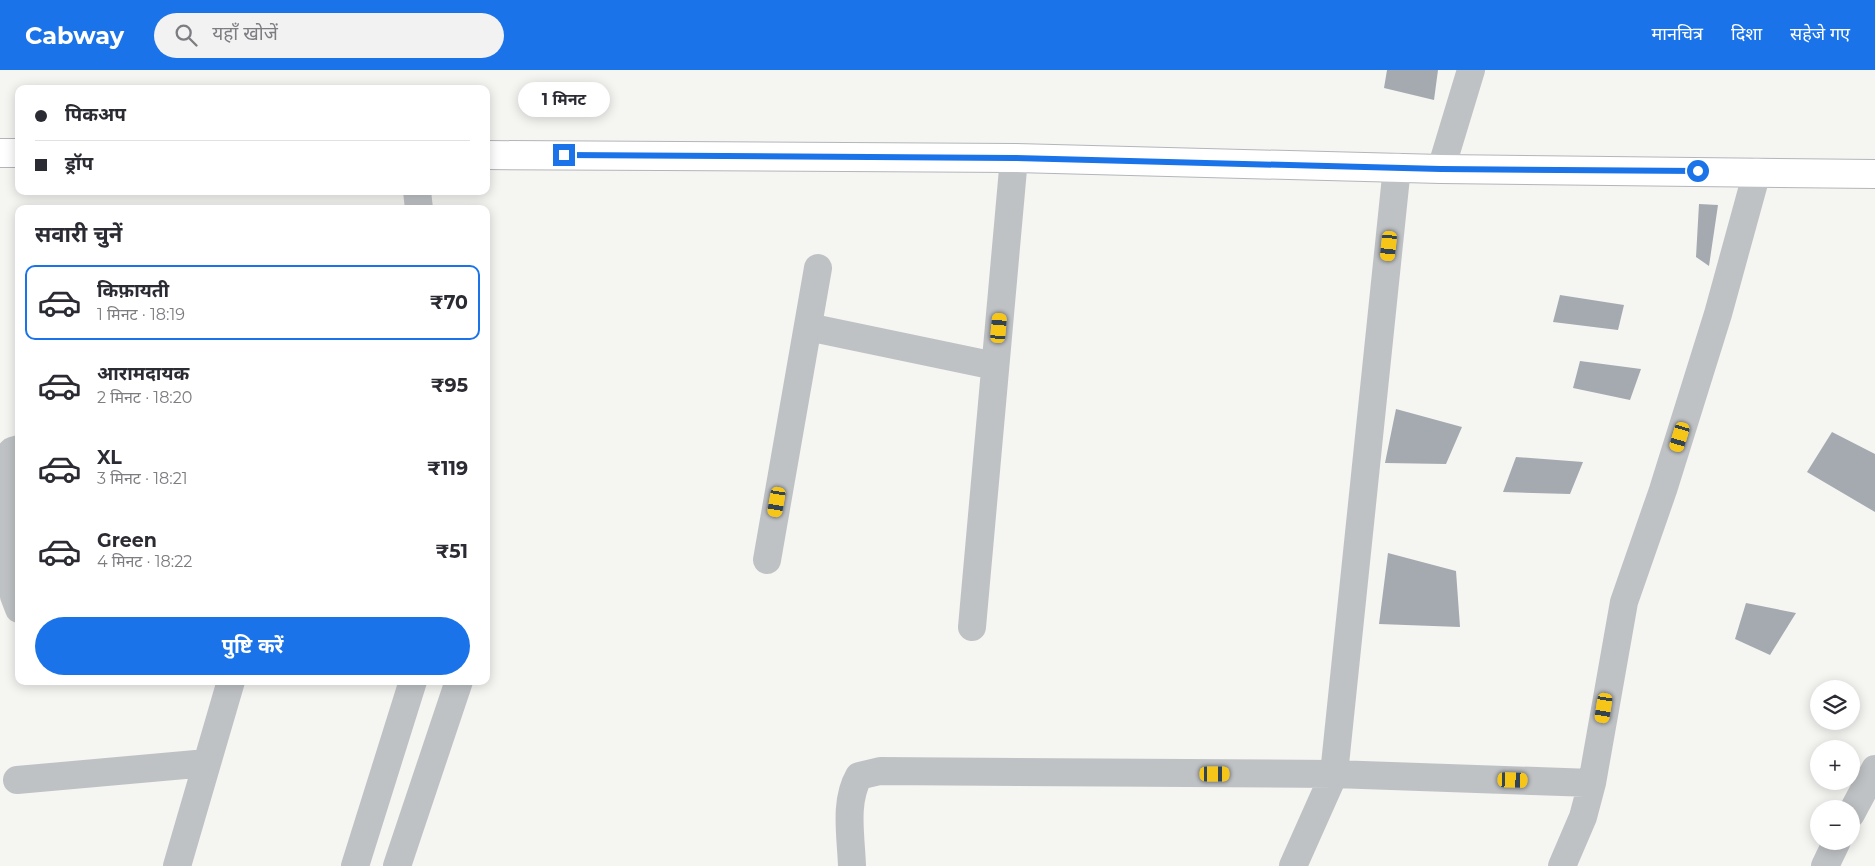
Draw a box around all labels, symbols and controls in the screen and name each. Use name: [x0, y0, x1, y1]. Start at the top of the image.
search box: [154, 13, 504, 58]
text: Cabway: [25, 21, 124, 50]
icon: search: [172, 21, 200, 49]
text: यहाँ खोजें: [212, 22, 278, 45]
text: मानचित्र: [1652, 23, 1703, 45]
text: दिशा: [1731, 23, 1762, 45]
text: सहेजे गए: [1790, 23, 1850, 45]
callout: 1 मिनट: [518, 82, 610, 118]
text: 1 मिनट: [542, 90, 586, 109]
text: पिकअप: [65, 103, 126, 126]
route end: [553, 144, 575, 166]
text: ड्रॉप: [65, 152, 93, 175]
route start: [1687, 160, 1709, 182]
text: सवारी चुनें: [35, 221, 122, 248]
car: [1379, 230, 1398, 262]
text: किफ़ायती: [97, 279, 169, 302]
icon: car: [37, 280, 82, 325]
text: ₹70: [430, 291, 468, 314]
text: 1 मिनट · 18:19: [97, 305, 185, 324]
car: [990, 312, 1007, 344]
text: आरामदायक: [97, 362, 189, 385]
icon: car: [37, 363, 82, 408]
text: ₹95: [431, 374, 468, 397]
text: 2 मिनट · 18:20: [97, 388, 192, 407]
car: [1668, 420, 1691, 454]
icon: car: [37, 446, 82, 491]
text: XL: [97, 446, 122, 469]
text: ₹119: [427, 457, 468, 480]
text: 3 मिनट · 18:21: [97, 469, 188, 488]
car: [767, 486, 786, 518]
icon: car: [37, 529, 82, 574]
text: Green: [97, 529, 157, 552]
text: ₹51: [435, 540, 468, 563]
text: 4 मिनट · 18:22: [97, 552, 192, 571]
button: पुष्टि करें: [35, 617, 470, 675]
map controls: [1810, 680, 1860, 850]
button: layers: [1810, 680, 1860, 730]
car: [1594, 692, 1613, 724]
button: +: [1810, 740, 1860, 790]
car: [1200, 767, 1230, 782]
car: [1497, 772, 1528, 788]
button: −: [1810, 800, 1860, 850]

